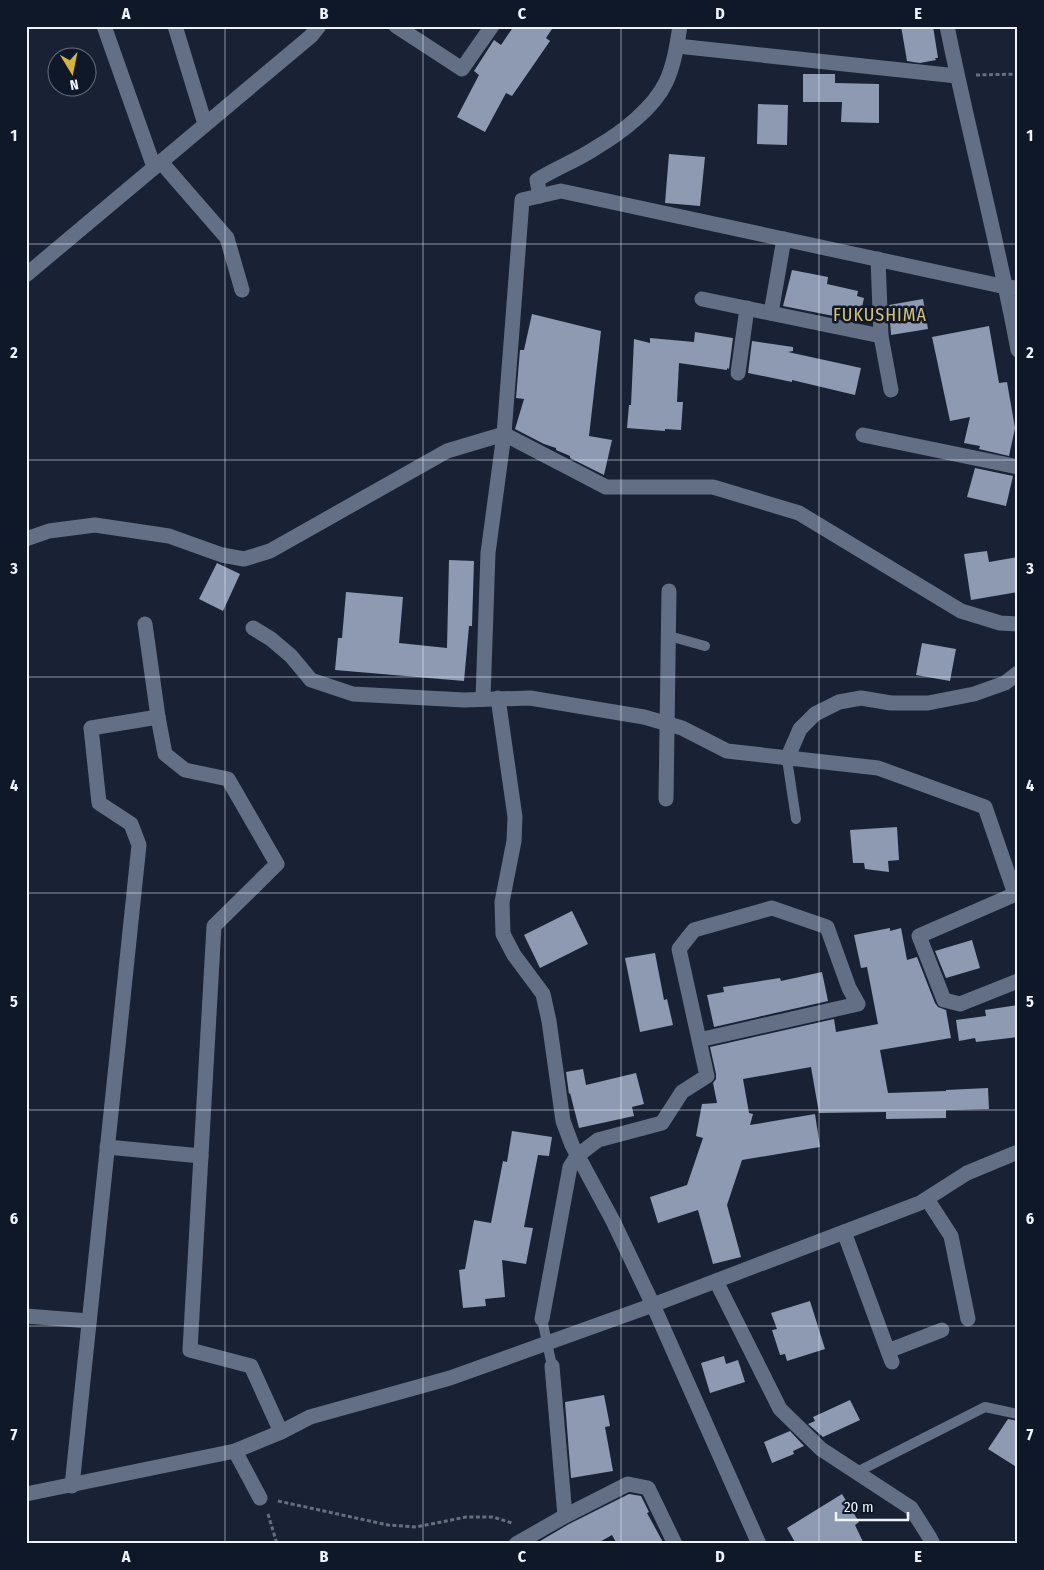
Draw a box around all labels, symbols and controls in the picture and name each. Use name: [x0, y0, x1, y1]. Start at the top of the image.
text: A: [121, 4, 131, 23]
text: B: [320, 4, 329, 23]
text: C: [518, 4, 527, 23]
text: D: [715, 4, 725, 23]
text: E: [914, 4, 922, 23]
north arrow: [48, 48, 98, 98]
text: N: [69, 75, 80, 93]
text: 1: [11, 126, 17, 145]
text: 1: [1027, 126, 1033, 145]
district label: FUKUSHIMA: [833, 304, 927, 326]
text: 2: [9, 343, 18, 362]
text: 2: [1025, 343, 1034, 362]
text: 3: [9, 559, 18, 578]
text: 3: [1025, 559, 1034, 578]
text: 4: [10, 776, 18, 795]
text: 4: [1026, 776, 1034, 795]
text: 5: [10, 992, 18, 1011]
text: 5: [1026, 992, 1034, 1011]
text: 6: [10, 1209, 18, 1228]
text: 6: [1026, 1209, 1034, 1228]
text: 7: [11, 1425, 18, 1444]
text: 7: [1027, 1425, 1034, 1444]
scale bar: [836, 1490, 909, 1522]
text: 20 m: [844, 1498, 874, 1516]
text: A: [121, 1547, 131, 1566]
text: B: [320, 1547, 329, 1566]
text: C: [518, 1547, 527, 1566]
text: D: [715, 1547, 725, 1566]
text: E: [914, 1547, 922, 1566]

